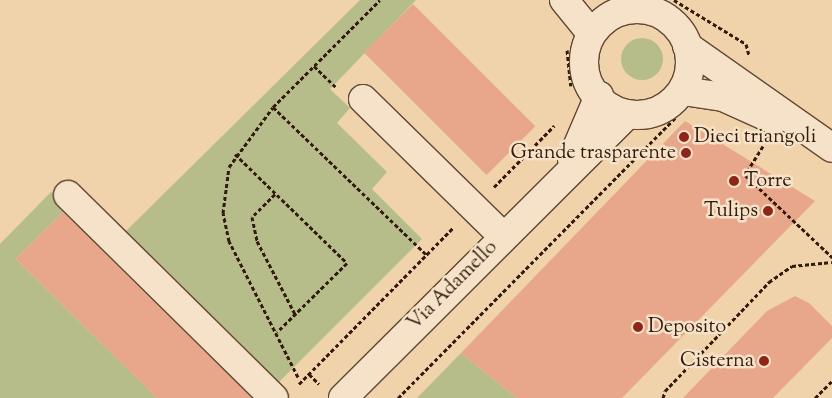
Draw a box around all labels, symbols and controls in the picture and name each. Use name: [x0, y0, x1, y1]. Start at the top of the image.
place label: Dieci triangoli: [694, 125, 816, 149]
marker: Dieci triangoli: [678, 131, 690, 143]
place label: Grande trasparente: [511, 141, 676, 165]
marker: Grande trasparente: [680, 147, 692, 159]
place label: Torre: [744, 169, 792, 193]
marker: Torre: [728, 175, 740, 187]
place label: Tulips: [704, 199, 758, 223]
marker: Tulips: [762, 205, 774, 217]
street label: Via Adamello: [403, 236, 503, 336]
place label: Deposito: [648, 315, 726, 339]
marker: Deposito: [632, 321, 644, 333]
place label: Cisterna: [680, 349, 754, 373]
marker: Cisterna: [758, 355, 770, 367]

